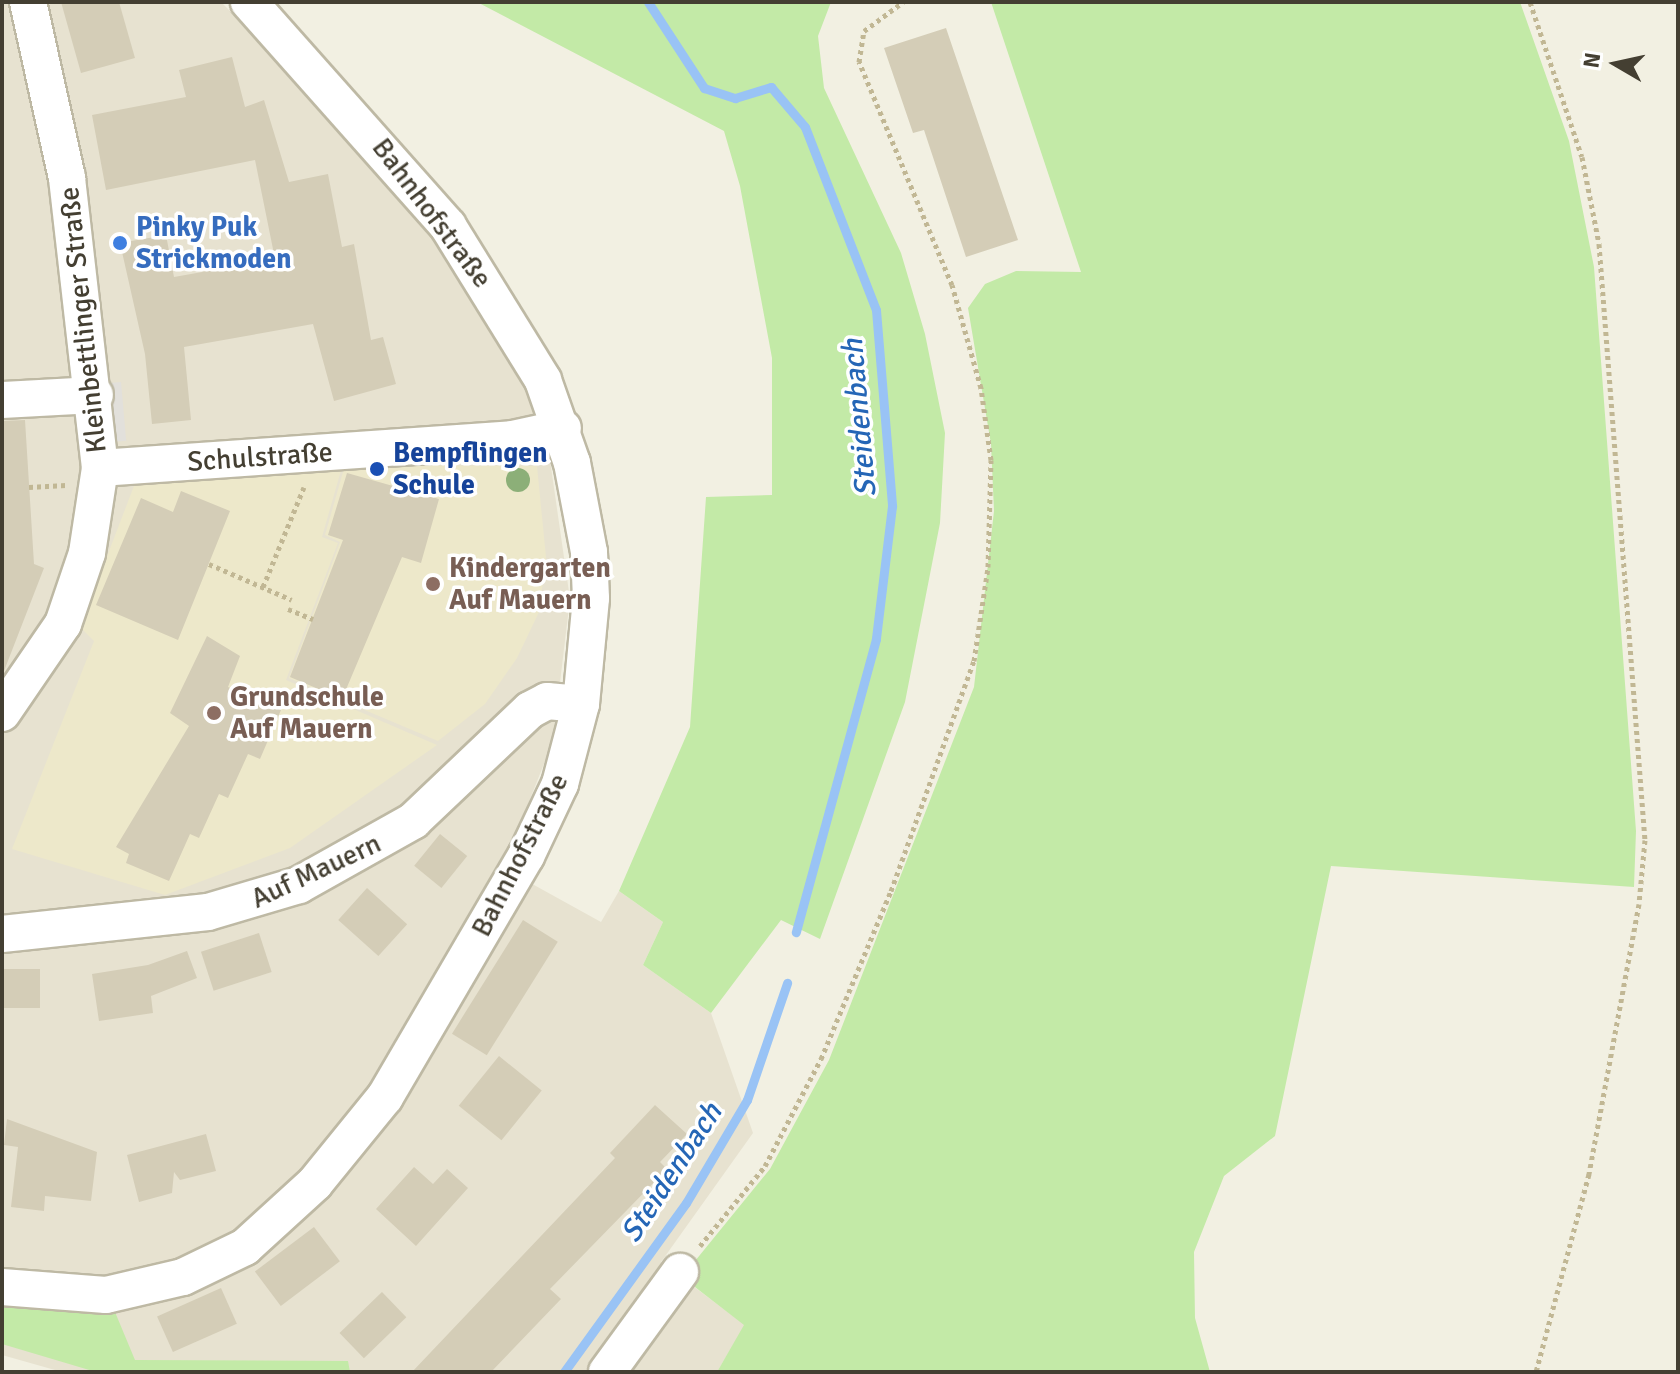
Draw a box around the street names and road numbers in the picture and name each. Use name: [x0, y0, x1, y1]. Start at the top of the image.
street label: Bahnhofstraße: [365, 132, 499, 294]
street label: Kleinbettlinger Straße: [52, 185, 114, 455]
street label: Schulstraße: [186, 435, 334, 479]
street label: Bahnhofstraße: [464, 768, 576, 942]
street label: Auf Mauern: [246, 826, 386, 916]

